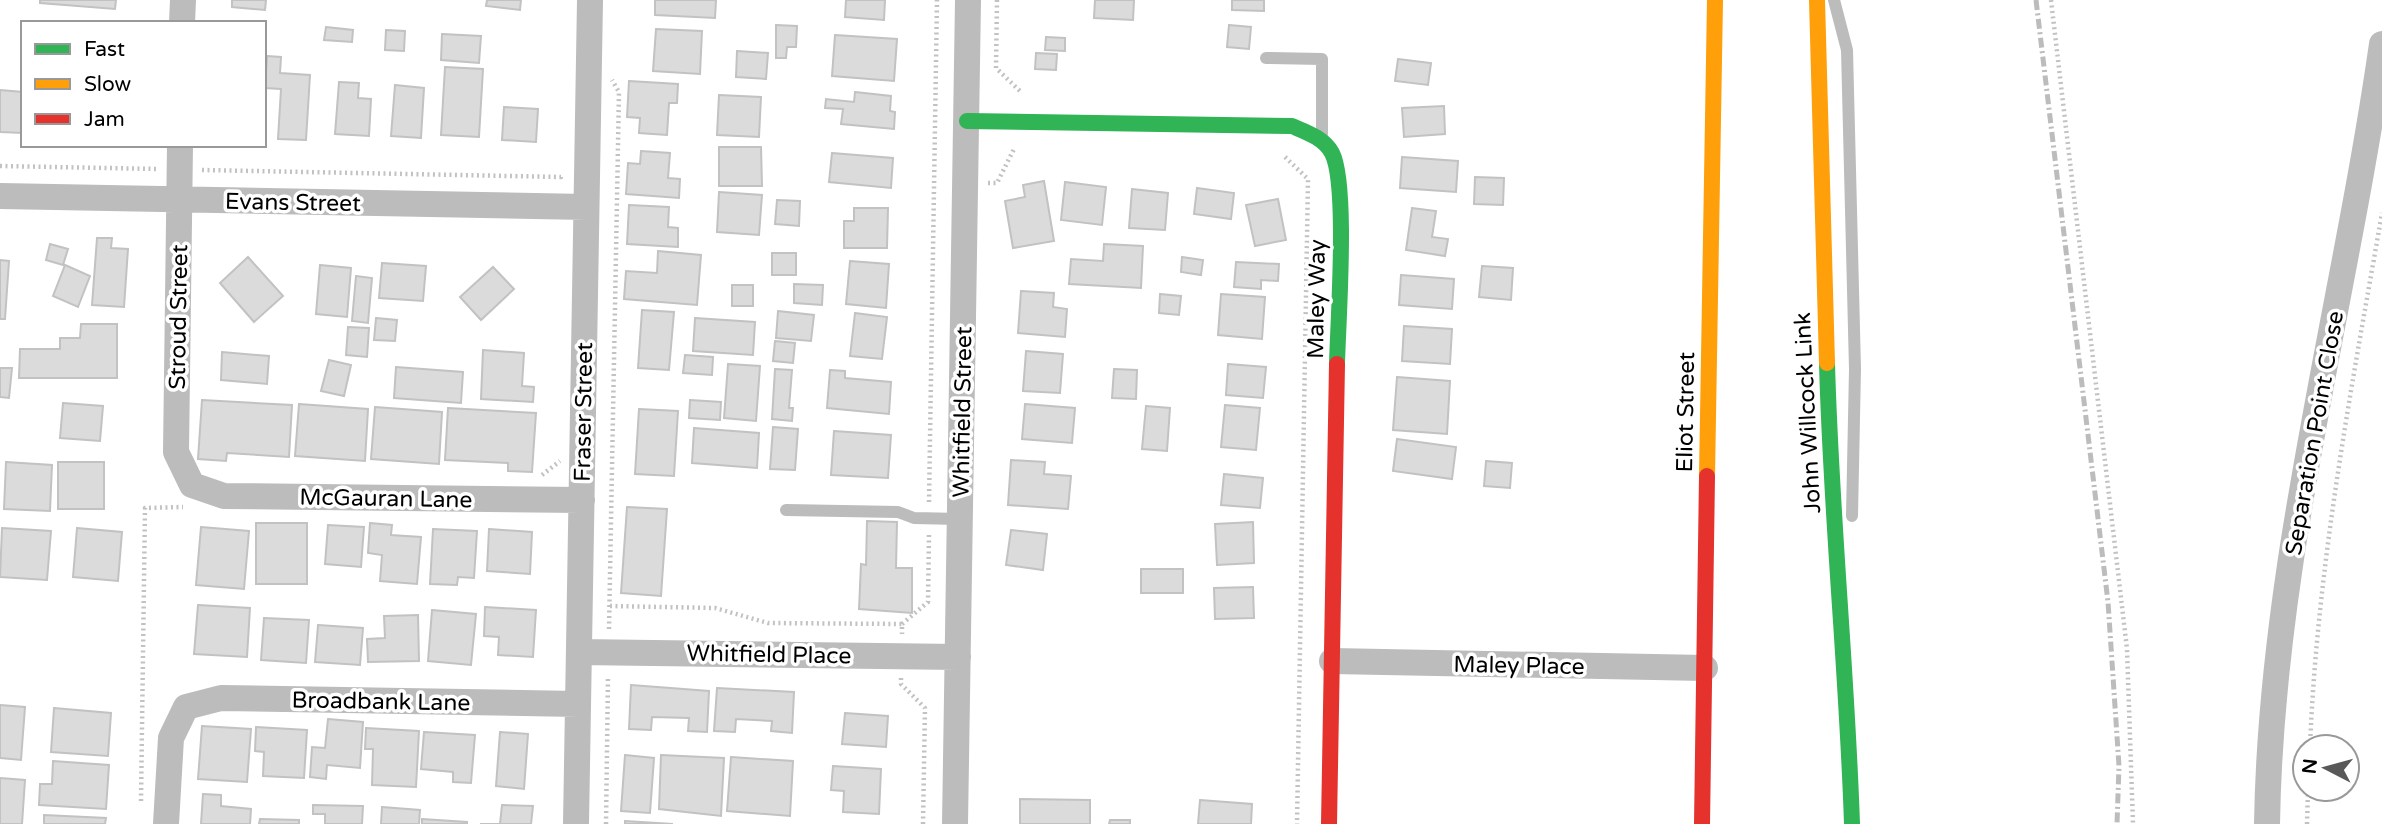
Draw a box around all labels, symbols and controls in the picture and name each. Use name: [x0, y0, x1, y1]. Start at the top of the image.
legend: [21, 21, 266, 147]
text: Fast: [84, 37, 125, 62]
text: Slow: [84, 72, 132, 97]
text: Jam: [84, 107, 125, 132]
street label: Evans Street: [225, 188, 361, 218]
street label: Maley Way: [1302, 239, 1332, 359]
street label: Stroud Street: [164, 244, 194, 390]
street label: Separation Point Close: [2280, 309, 2350, 558]
street label: John Willcock Link: [1789, 312, 1827, 514]
street label: Whitfield Street: [948, 326, 978, 498]
street label: Fraser Street: [569, 342, 599, 482]
street label: Eliot Street: [1671, 351, 1701, 473]
street label: McGauran Lane: [299, 483, 473, 515]
street label: Whitfield Place: [686, 640, 852, 670]
street label: Maley Place: [1453, 651, 1585, 681]
street label: Broadbank Lane: [291, 686, 471, 718]
north arrow: [2291, 733, 2361, 803]
text: N: [2298, 758, 2322, 775]

